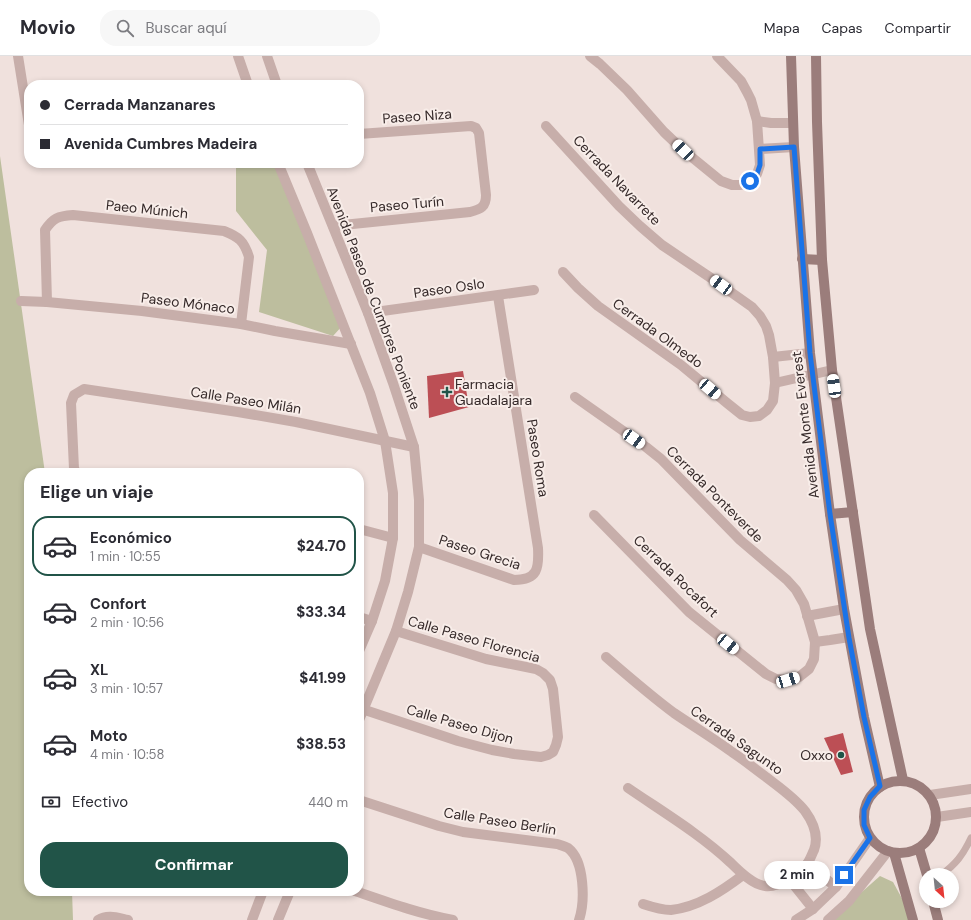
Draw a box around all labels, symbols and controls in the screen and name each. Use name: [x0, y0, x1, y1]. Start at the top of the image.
search box: [100, 10, 380, 46]
text: Movio: [20, 15, 76, 40]
icon: search: [114, 17, 136, 39]
text: Buscar aquí: [146, 18, 226, 38]
text: Mapa: [764, 19, 800, 37]
text: Capas: [822, 19, 863, 37]
text: Compartir: [885, 19, 951, 37]
text: Cerrada Manzanares: [64, 95, 216, 115]
street label: Paseo Niza: [382, 105, 452, 127]
street label: Cerrada Navarrete: [569, 131, 665, 229]
text: Avenida Cumbres Madeira: [64, 134, 257, 154]
car: [670, 137, 696, 163]
route start: [741, 172, 759, 190]
street label: Avenida Paseo de Cumbres Poniente: [323, 184, 425, 412]
street label: Paseo Turín: [369, 192, 445, 216]
street label: Paeo Múnich: [105, 196, 189, 222]
car: [708, 273, 734, 297]
street label: Paseo Oslo: [412, 274, 486, 302]
street label: Paseo Mónaco: [140, 288, 236, 318]
street label: Cerrada Olmedo: [609, 294, 707, 372]
street label: Avenida Monte Everest: [787, 350, 823, 500]
car: [826, 373, 842, 399]
place label: Farmacia Guadalajara: [455, 375, 532, 409]
car: [697, 377, 723, 401]
street label: Calle Paseo Milán: [189, 382, 303, 418]
marker: Farmacia Guadalajara: [442, 387, 452, 397]
street label: Paseo Roma: [523, 418, 553, 498]
car: [621, 427, 647, 451]
street label: Cerrada Ponteverde: [663, 442, 767, 546]
text: Elige un viaje: [40, 480, 154, 504]
icon: car: [42, 528, 78, 564]
text: Económico: [90, 528, 172, 548]
street label: Paseo Grecia: [437, 530, 523, 574]
street label: Cerrada Rocafort: [630, 531, 722, 621]
text: $24.70: [297, 536, 346, 556]
text: 1 min · 10:55: [90, 548, 161, 565]
icon: car: [42, 594, 78, 630]
text: Confort: [90, 594, 147, 614]
text: $33.34: [296, 602, 346, 622]
street label: Calle Paseo Florencia: [406, 611, 542, 667]
text: 2 min · 10:56: [90, 614, 164, 631]
car: [715, 632, 741, 656]
icon: car: [42, 660, 78, 696]
text: XL: [90, 660, 108, 680]
text: $41.99: [299, 668, 346, 688]
car: [775, 671, 801, 689]
text: 3 min · 10:57: [90, 680, 163, 697]
street label: Calle Paseo Dijon: [404, 700, 516, 748]
street label: Cerrada Sagunto: [687, 701, 787, 779]
icon: car: [42, 726, 78, 762]
text: Moto: [90, 726, 128, 746]
text: $38.53: [296, 734, 346, 754]
text: 4 min · 10:58: [90, 746, 164, 763]
place label: Oxxo: [800, 746, 833, 764]
marker: Oxxo: [836, 750, 846, 760]
icon: cash: [40, 791, 62, 813]
text: Efectivo: [72, 792, 128, 812]
text: 440 m: [308, 794, 348, 811]
street label: Calle Paseo Berlín: [442, 803, 558, 839]
button: Confirmar: [40, 842, 348, 888]
callout: 2 min: [764, 861, 830, 889]
text: 2 min: [780, 866, 814, 883]
route end: [835, 866, 853, 884]
north arrow: [919, 868, 959, 908]
map controls: [919, 868, 959, 908]

